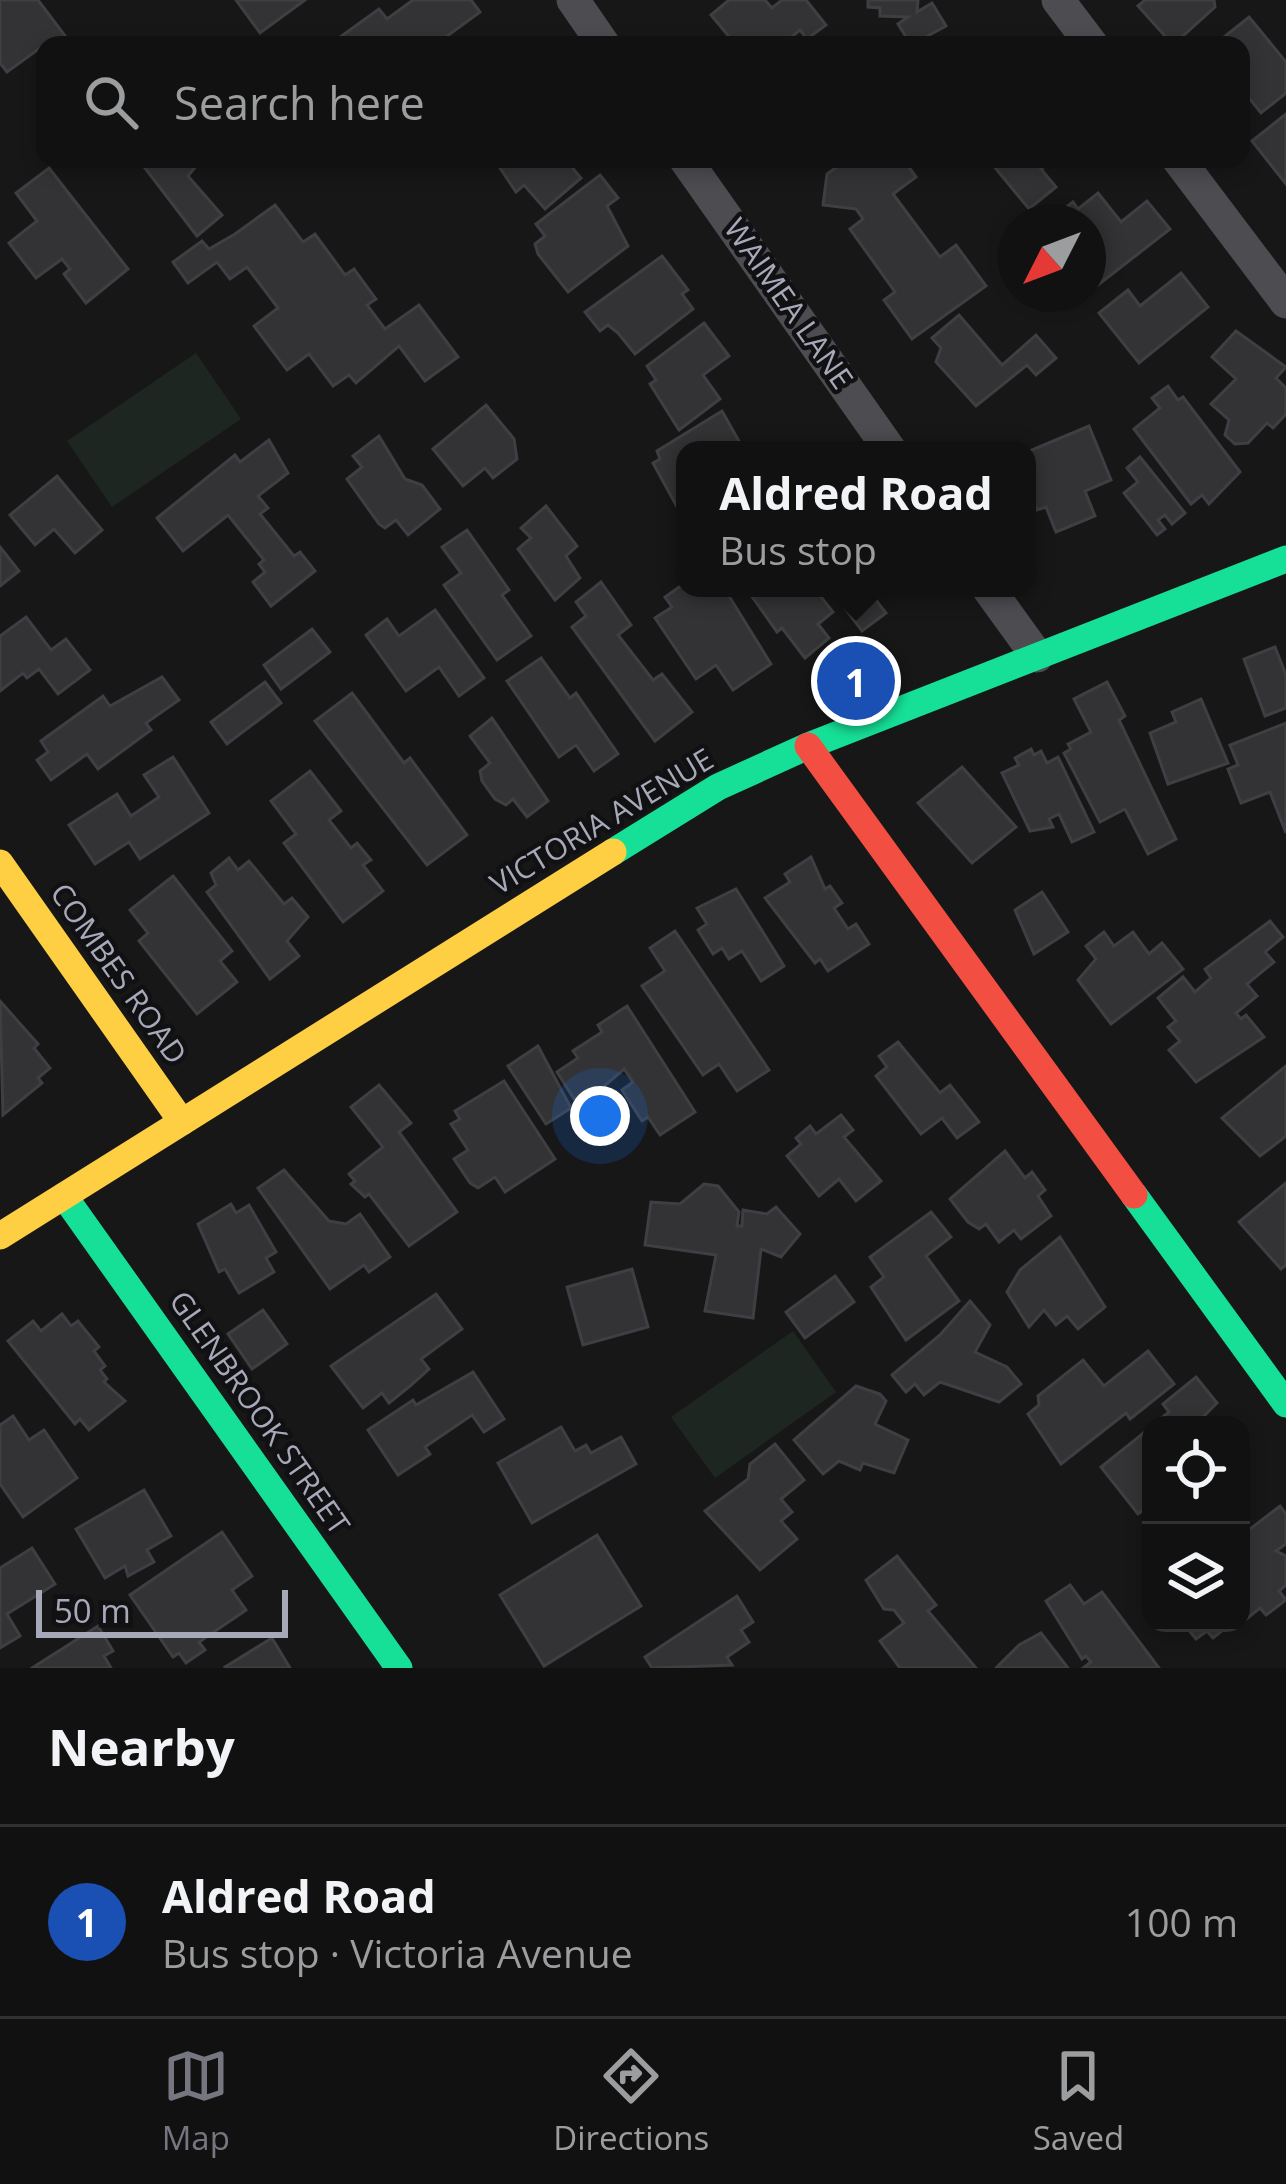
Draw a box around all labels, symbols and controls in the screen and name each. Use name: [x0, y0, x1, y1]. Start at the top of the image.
search box: [36, 36, 1250, 168]
icon: search: [78, 69, 144, 135]
text: Search here: [174, 72, 425, 133]
north arrow: [998, 204, 1106, 312]
street label: WAIMEA LANE: [715, 210, 863, 397]
popup: [676, 441, 1036, 597]
text: Aldred Road: [719, 462, 993, 523]
text: Bus stop: [719, 523, 877, 576]
pin: 1: [817, 636, 895, 726]
street label: VICTORIA AVENUE: [482, 738, 720, 904]
street label: COMBES ROAD: [42, 875, 197, 1072]
your location: [570, 1086, 630, 1146]
street label: GLENBROOK STREET: [161, 1282, 360, 1543]
map controls: [1142, 1416, 1250, 1632]
button: locate: [1142, 1416, 1250, 1524]
button: layers: [1142, 1524, 1250, 1632]
scale bar: [36, 1584, 288, 1637]
text: 50 m: [54, 1588, 131, 1633]
text: Nearby: [48, 1711, 235, 1781]
text: Aldred Road: [162, 1865, 436, 1926]
text: 1: [76, 1895, 98, 1948]
text: 100 m: [1125, 1895, 1238, 1948]
text: Bus stop · Victoria Avenue: [162, 1926, 633, 1979]
tab: Map: [162, 2043, 230, 2160]
tab: Directions: [553, 2043, 709, 2160]
tab: Saved: [1033, 2043, 1124, 2160]

